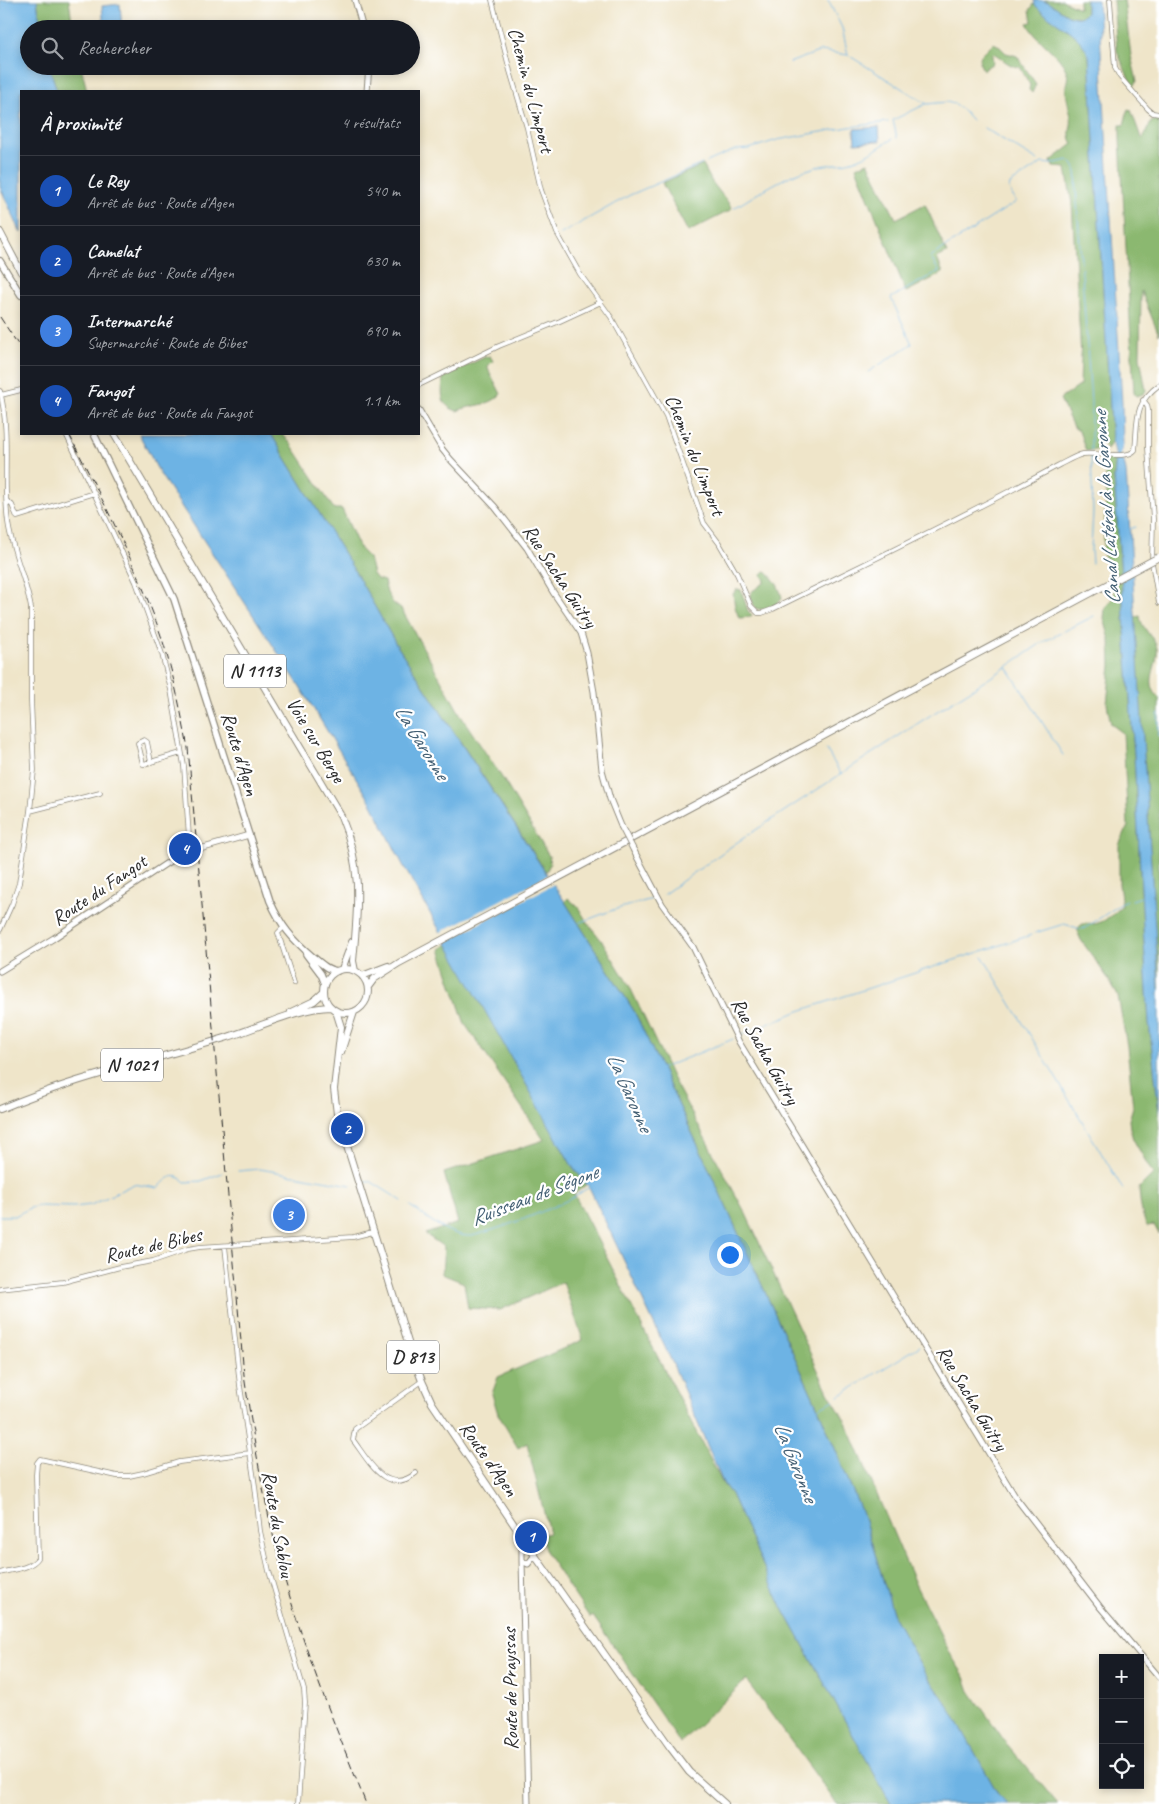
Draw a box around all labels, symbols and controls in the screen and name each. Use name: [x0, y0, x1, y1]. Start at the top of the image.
search box: [20, 20, 420, 75]
street label: Chemin du Limport: [502, 25, 560, 157]
icon: search: [38, 34, 66, 62]
text: Rechercher: [78, 36, 151, 60]
text: À proximité: [40, 110, 120, 136]
text: 4 résultats: [341, 113, 400, 133]
text: Le Rey: [87, 169, 128, 193]
text: 1: [52, 181, 60, 201]
text: 540 m: [366, 181, 400, 201]
text: Arrêt de bus · Route d'Agen: [87, 193, 234, 213]
text: Camelat: [87, 239, 139, 263]
text: 2: [52, 251, 60, 271]
text: 630 m: [366, 251, 400, 271]
text: Arrêt de bus · Route d'Agen: [87, 263, 234, 283]
text: Intermarché: [87, 309, 171, 333]
text: 3: [52, 321, 60, 341]
text: 690 m: [366, 321, 400, 341]
text: Supermarché · Route de Bibes: [87, 333, 246, 353]
text: Fangot: [87, 379, 133, 403]
text: 4: [52, 391, 60, 411]
text: 1.1 km: [363, 391, 400, 411]
street label: Chemin du Limport: [659, 391, 732, 521]
text: Arrêt de bus · Route du Fangot: [87, 403, 253, 423]
water label: Canal Latéral à la Garonne: [1086, 407, 1126, 605]
street label: Rue Sacha Guitry: [517, 520, 603, 633]
road number: N 1113: [224, 654, 286, 688]
street label: Voie sur Berge: [281, 693, 352, 789]
water label: La Garonne: [389, 700, 457, 787]
street label: Route d'Agen: [216, 709, 265, 800]
pin: 4: [169, 830, 201, 868]
street label: Route du Fangot: [47, 848, 153, 931]
street label: Rue Sacha Guitry: [725, 993, 805, 1110]
road number: N 1021: [101, 1048, 163, 1082]
water label: La Garonne: [601, 1049, 660, 1138]
pin: 2: [331, 1110, 363, 1148]
water label: Ruisseau de Ségone: [467, 1158, 604, 1231]
pin: 3: [273, 1196, 305, 1234]
street label: Route de Bibes: [102, 1221, 206, 1268]
your location: [717, 1242, 743, 1268]
road number: D 813: [387, 1340, 439, 1374]
street label: Rue Sacha Guitry: [931, 1341, 1014, 1456]
street label: Route d'Agen: [454, 1417, 524, 1502]
water label: La Garonne: [768, 1419, 825, 1508]
street label: Route du Sablou: [256, 1469, 300, 1581]
pin: 1: [515, 1518, 547, 1556]
street label: Route de Prayssas: [496, 1626, 524, 1750]
map controls: [1099, 1654, 1144, 1789]
button: +: [1099, 1654, 1144, 1699]
button: −: [1099, 1699, 1144, 1744]
button: locate: [1099, 1744, 1144, 1789]

